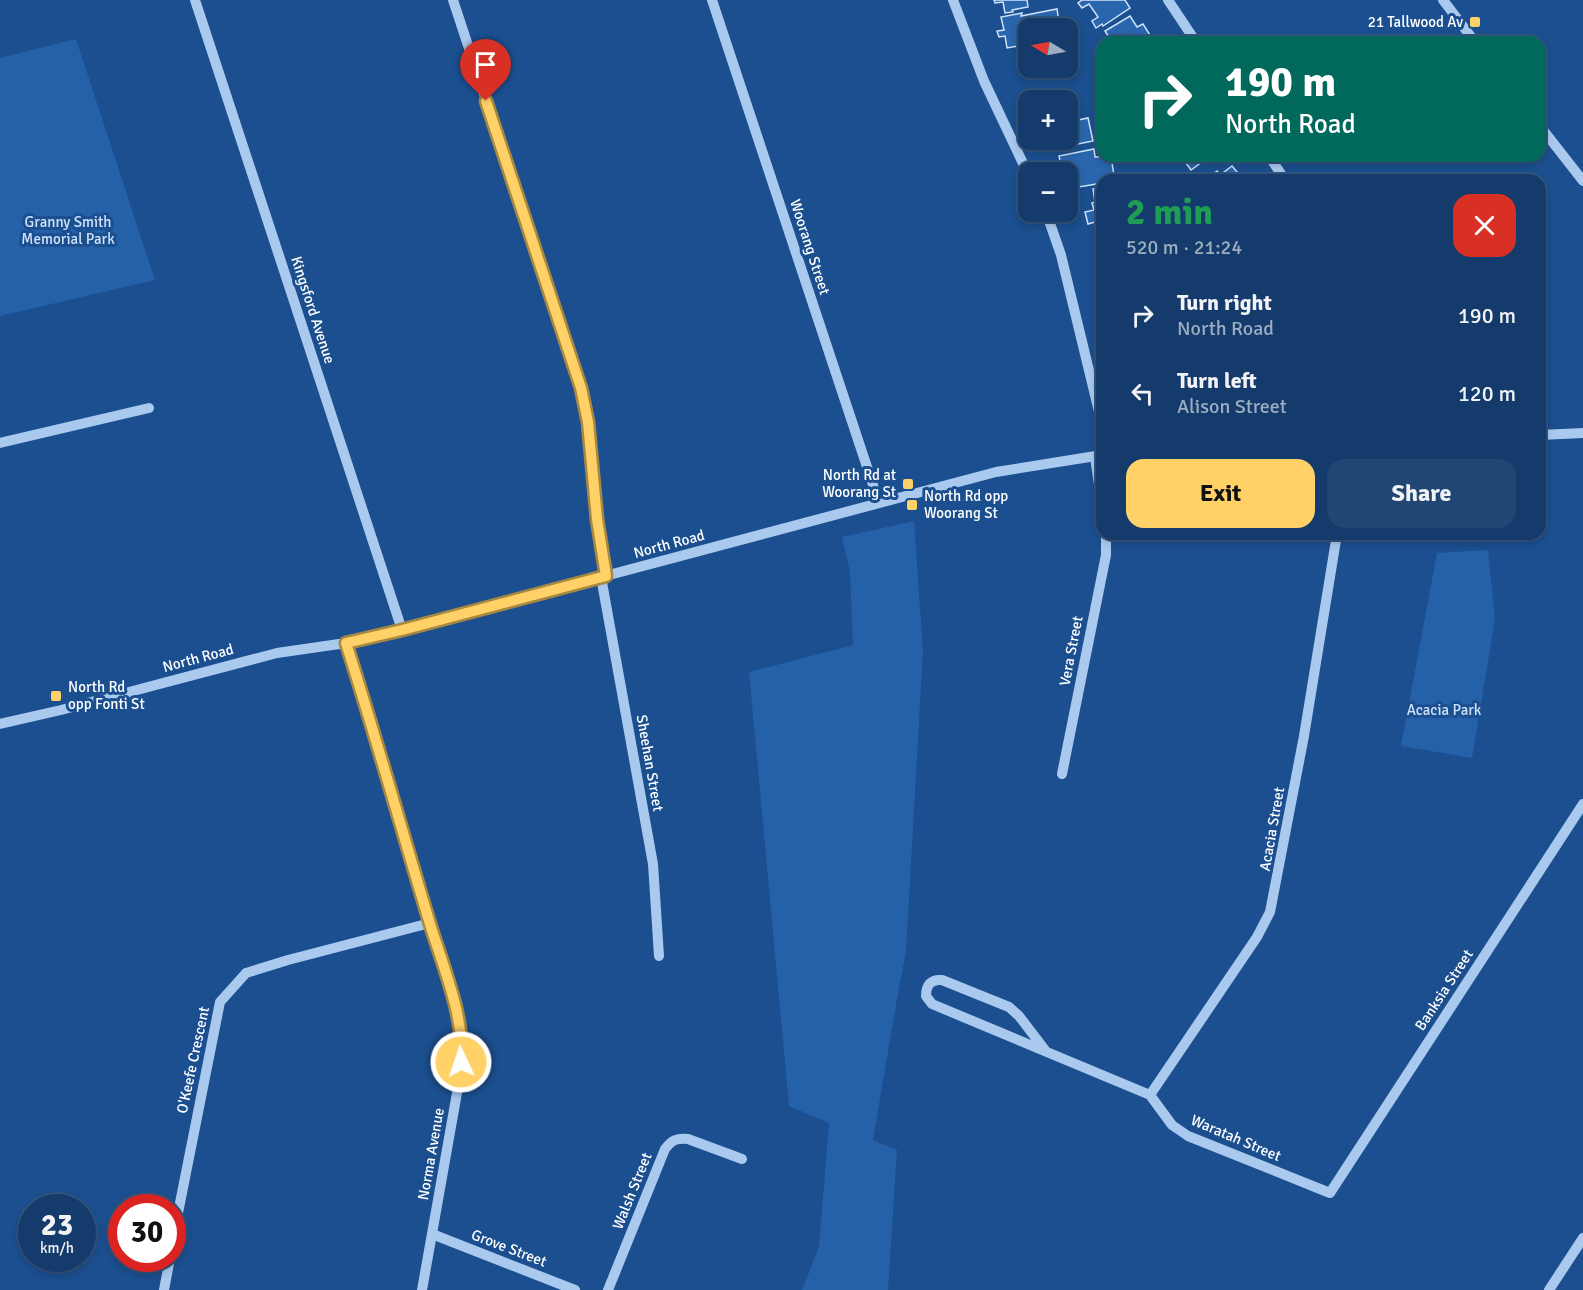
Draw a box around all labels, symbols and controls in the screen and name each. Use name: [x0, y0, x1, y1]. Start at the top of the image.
place label: 21 Tallwood Av: [1368, 13, 1463, 31]
marker: 21 Tallwood Av: [1468, 15, 1482, 29]
north arrow: [1018, 18, 1078, 78]
map controls: [1018, 18, 1078, 222]
pin: [460, 39, 511, 101]
icon: arrive: [469, 48, 502, 81]
text: 190 m: [1225, 57, 1336, 108]
icon: right: [1126, 60, 1204, 138]
button: +: [1018, 90, 1078, 150]
text: North Road: [1225, 108, 1356, 141]
button: −: [1018, 162, 1078, 222]
text: 2 min: [1126, 190, 1213, 235]
button: close: [1453, 194, 1516, 257]
street label: Woorang Street: [786, 197, 834, 297]
park label: Granny Smith Memorial Park: [21, 213, 115, 248]
text: 520 m · 21:24: [1126, 235, 1242, 260]
street label: Kingsford Avenue: [287, 254, 339, 366]
text: Turn right: [1177, 289, 1272, 316]
icon: right: [1126, 299, 1159, 332]
text: 190 m: [1458, 302, 1516, 329]
text: North Road: [1177, 316, 1274, 341]
text: Turn left: [1177, 367, 1257, 394]
icon: left: [1126, 377, 1159, 410]
text: 120 m: [1458, 380, 1516, 407]
text: Alison Street: [1177, 394, 1287, 419]
button: Exit: [1126, 459, 1315, 528]
button: Share: [1327, 459, 1516, 528]
place label: North Rd at Woorang St: [822, 466, 896, 501]
marker: North Rd at Woorang St: [901, 477, 915, 491]
place label: North Rd opp Woorang St: [924, 487, 1008, 522]
marker: North Rd opp Woorang St: [905, 498, 919, 512]
street label: North Road: [632, 526, 706, 562]
street label: Vera Street: [1055, 615, 1087, 687]
street label: North Road: [161, 640, 235, 676]
place label: North Rd opp Fonti St: [68, 678, 145, 713]
marker: North Rd opp Fonti St: [49, 689, 63, 703]
park label: Acacia Park: [1407, 701, 1482, 719]
street label: Sheehan Street: [633, 713, 667, 813]
street label: Acacia Street: [1256, 786, 1288, 872]
street label: Banksia Street: [1411, 946, 1477, 1034]
street label: O'Keefe Crescent: [173, 1005, 213, 1115]
position arrow: [429, 1030, 493, 1094]
street label: Norma Avenue: [414, 1106, 448, 1202]
street label: Waratah Street: [1188, 1111, 1284, 1165]
street label: Walsh Street: [608, 1150, 656, 1232]
speed limit sign: 30: [108, 1194, 186, 1272]
text: 23: [41, 1207, 73, 1244]
street label: Grove Street: [469, 1225, 549, 1271]
text: km/h: [40, 1239, 74, 1257]

